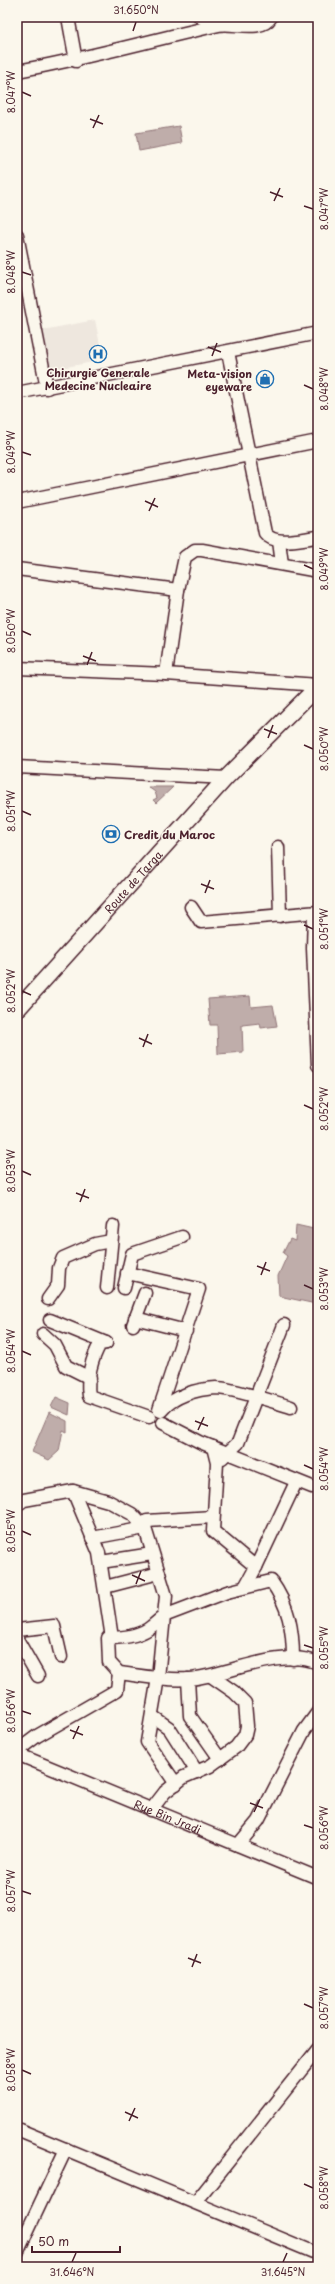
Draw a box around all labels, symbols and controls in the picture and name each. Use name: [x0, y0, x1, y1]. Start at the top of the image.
text: 31.650°N: [113, 2, 159, 17]
text: 8.047°W: [3, 70, 18, 113]
text: 8.047°W: [316, 187, 331, 230]
text: 8.048°W: [3, 250, 18, 294]
hospital icon: Chirurgie Generale Medecine Nucleaire: [88, 344, 108, 364]
place label: Chirurgie Generale Medecine Nucleaire: [45, 364, 151, 394]
place label: Meta-vision eyeware: [187, 365, 252, 395]
text: 8.048°W: [316, 367, 331, 411]
shop icon: Meta-vision eyeware: [255, 369, 275, 389]
text: 8.049°W: [3, 430, 18, 474]
text: 8.049°W: [316, 547, 331, 591]
text: 8.050°W: [3, 608, 18, 653]
text: 8.050°W: [316, 726, 331, 771]
text: 8.051°W: [3, 789, 18, 832]
bank icon: Credit du Maroc: [101, 824, 121, 844]
place label: Credit du Maroc: [124, 826, 215, 843]
street label: Route de Targa: [100, 846, 166, 917]
text: 8.051°W: [316, 907, 331, 950]
text: 8.052°W: [3, 968, 18, 1013]
text: 8.052°W: [316, 1086, 331, 1131]
text: 8.053°W: [3, 1148, 18, 1193]
text: 8.053°W: [316, 1266, 331, 1311]
text: 8.054°W: [3, 1328, 18, 1373]
text: 8.054°W: [316, 1446, 331, 1491]
text: 8.055°W: [3, 1508, 18, 1553]
text: 8.055°W: [316, 1625, 331, 1670]
text: 8.056°W: [3, 1688, 18, 1733]
street label: Rue Bin Jradi: [132, 1795, 204, 1838]
text: 8.056°W: [316, 1805, 331, 1850]
text: 8.057°W: [3, 1869, 18, 1913]
text: 8.057°W: [316, 1986, 331, 2030]
text: 8.058°W: [3, 2047, 18, 2092]
text: 8.058°W: [316, 2165, 331, 2210]
scale bar: [32, 2228, 120, 2254]
text: 50 m: [38, 2232, 69, 2250]
text: 31.646°N: [50, 2264, 95, 2279]
text: 31.645°N: [261, 2264, 306, 2279]

